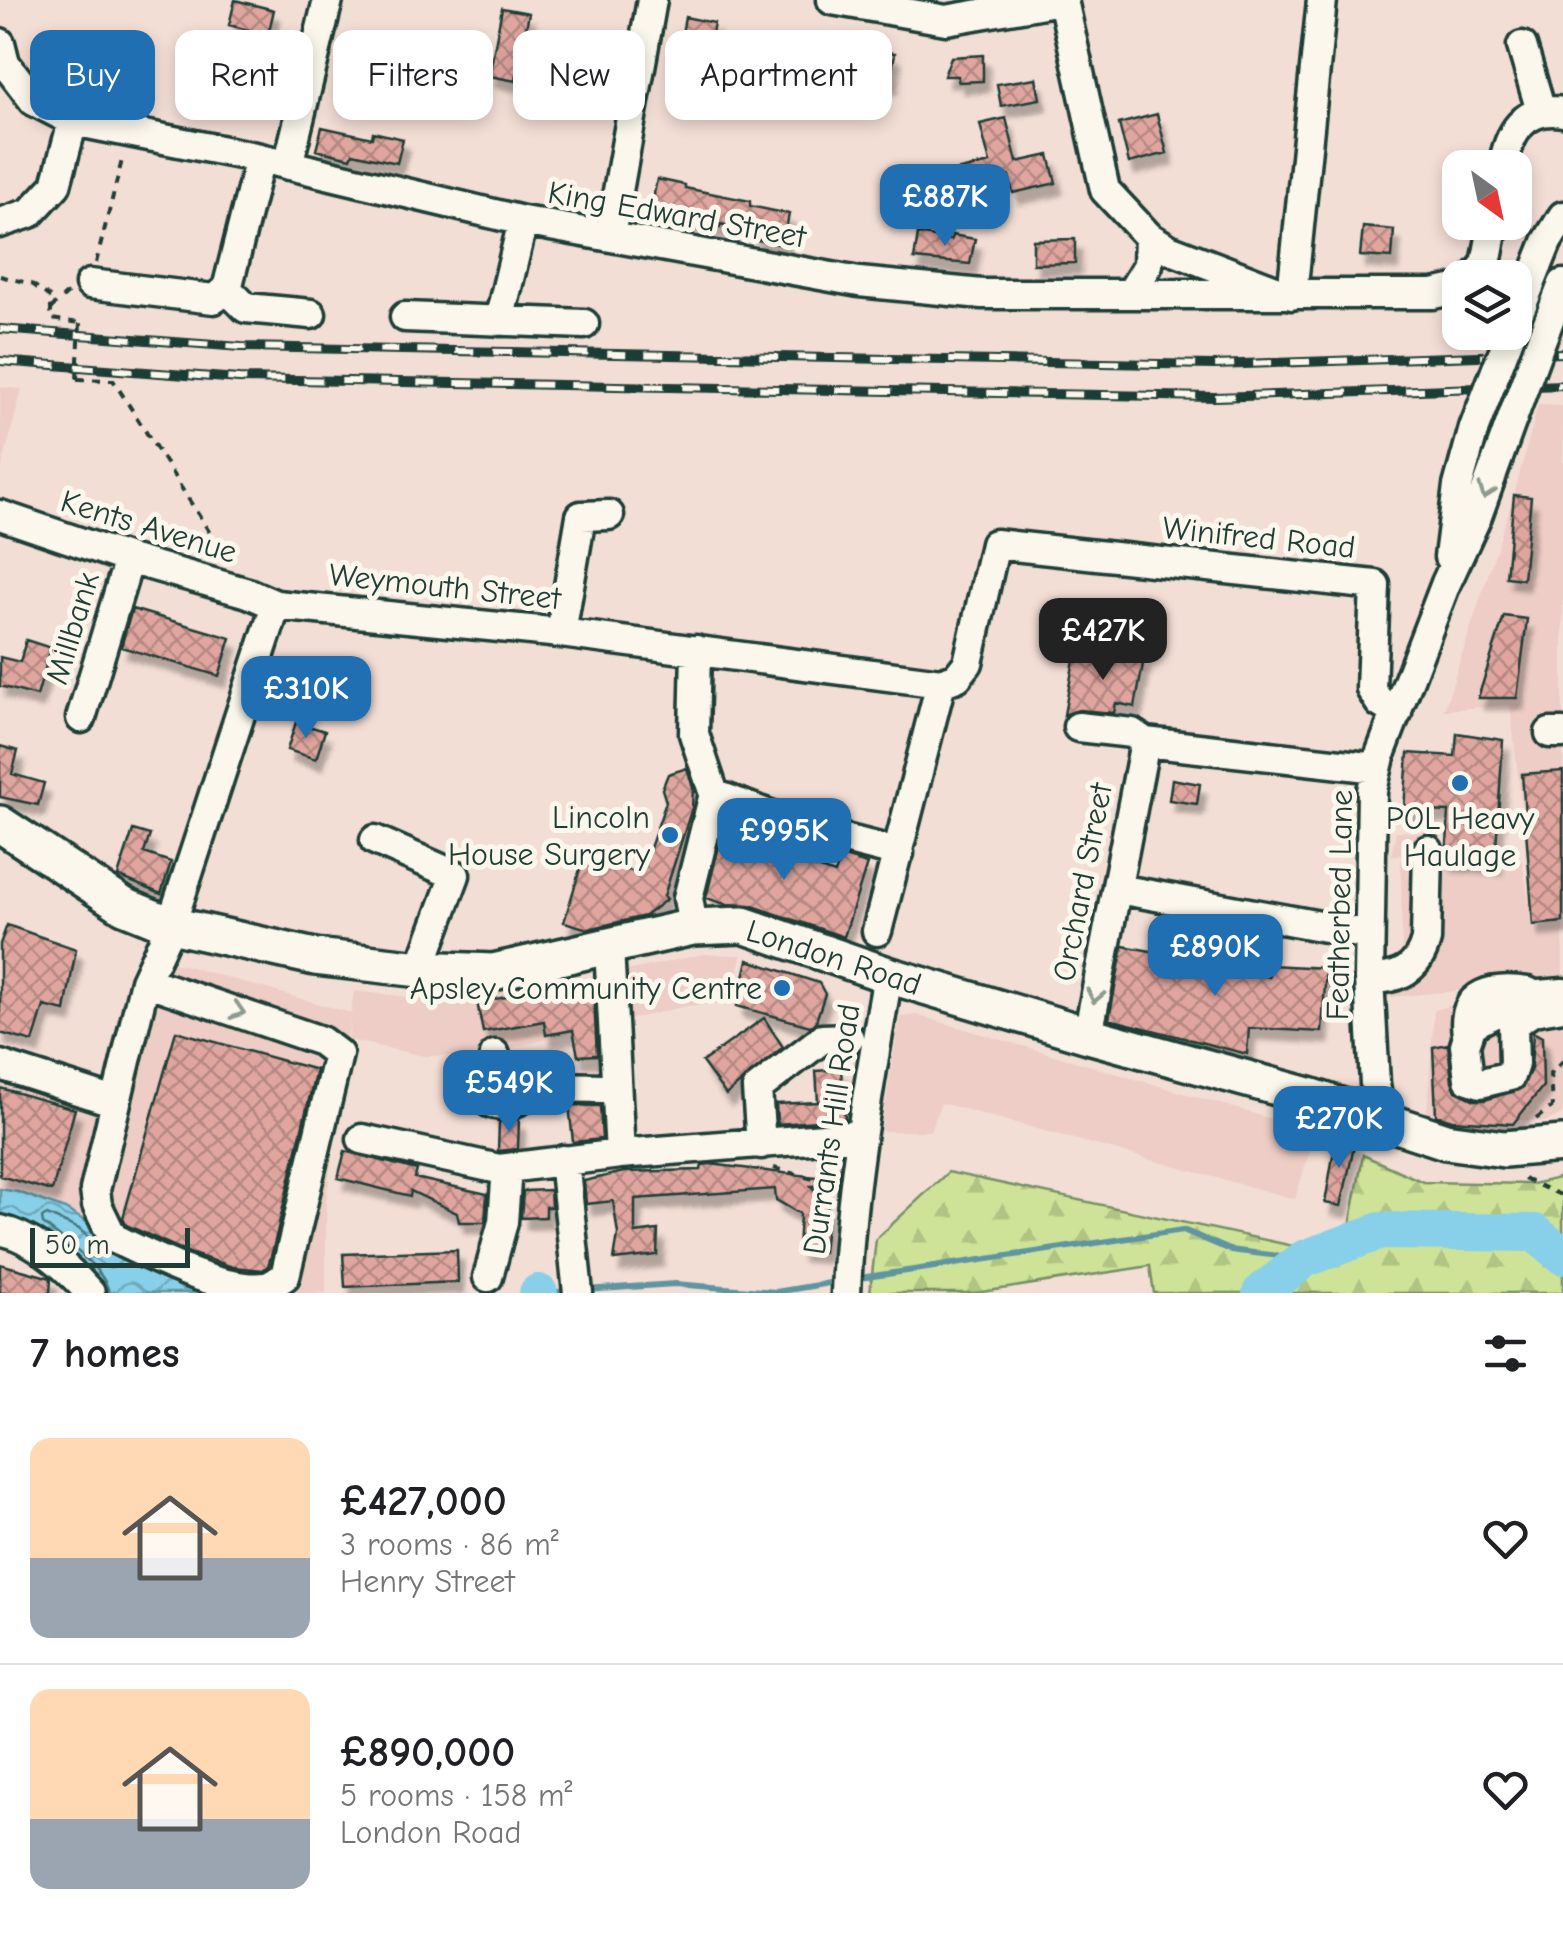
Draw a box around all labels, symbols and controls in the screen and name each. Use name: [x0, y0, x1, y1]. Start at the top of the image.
chip: Buy: [30, 30, 155, 120]
chip: Rent: [175, 30, 313, 120]
chip: Filters: [333, 30, 493, 120]
chip: New: [513, 30, 645, 120]
chip: Apartment: [665, 30, 892, 120]
north arrow: [1442, 150, 1532, 240]
map controls: [1442, 150, 1532, 350]
pin: £887K: [875, 164, 1015, 249]
street label: King Edward Street: [545, 174, 810, 256]
text: £887K: [902, 178, 988, 215]
button: layers: [1442, 260, 1532, 350]
street label: Kents Avenue: [56, 482, 241, 571]
one-way arrow: [1477, 482, 1497, 499]
street label: Winifred Road: [1161, 509, 1357, 566]
street label: Weymouth Street: [327, 556, 563, 617]
street label: Millbank: [38, 567, 107, 689]
pin: £427K: [1033, 598, 1173, 683]
text: £427K: [1061, 612, 1145, 649]
pin: £310K: [236, 656, 376, 741]
text: £310K: [263, 670, 349, 707]
marker: POL Heavy Haulage: [1449, 772, 1471, 794]
street label: Orchard Street: [1045, 779, 1120, 984]
street label: Featherbed Lane: [1319, 789, 1360, 1021]
pin: £995K: [714, 798, 854, 883]
place label: Lincoln House Surgery: [448, 799, 651, 873]
place label: POL Heavy Haulage: [1386, 800, 1535, 874]
text: £995K: [739, 812, 829, 849]
marker: Lincoln House Surgery: [659, 824, 681, 846]
street label: London Road: [742, 912, 926, 1003]
pin: £890K: [1145, 914, 1285, 999]
text: £890K: [1170, 928, 1260, 965]
place label: Apsley Community Centre: [410, 970, 762, 1007]
marker: Apsley Community Centre: [771, 977, 793, 999]
one-way arrow: [1086, 987, 1107, 1004]
one-way arrow: [228, 999, 245, 1020]
street label: Durrants Hill Road: [796, 1001, 867, 1257]
pin: £549K: [439, 1050, 579, 1135]
text: £549K: [465, 1064, 553, 1101]
pin: £270K: [1269, 1086, 1409, 1171]
text: £270K: [1295, 1100, 1383, 1137]
scale bar: [30, 1223, 190, 1268]
text: 50 m: [45, 1229, 110, 1261]
icon: filters: [1478, 1326, 1533, 1381]
text: 7 homes: [30, 1329, 180, 1378]
text: £427,000: [340, 1477, 507, 1526]
icon: home: [110, 1478, 230, 1598]
icon: heart: [1478, 1511, 1533, 1566]
text: 3 rooms · 86 m²: [340, 1526, 559, 1563]
text: Henry Street: [340, 1563, 515, 1600]
text: £890,000: [340, 1728, 515, 1777]
icon: home: [110, 1729, 230, 1849]
icon: heart: [1478, 1762, 1533, 1817]
text: 5 rooms · 158 m²: [340, 1777, 572, 1814]
text: London Road: [340, 1814, 521, 1851]

